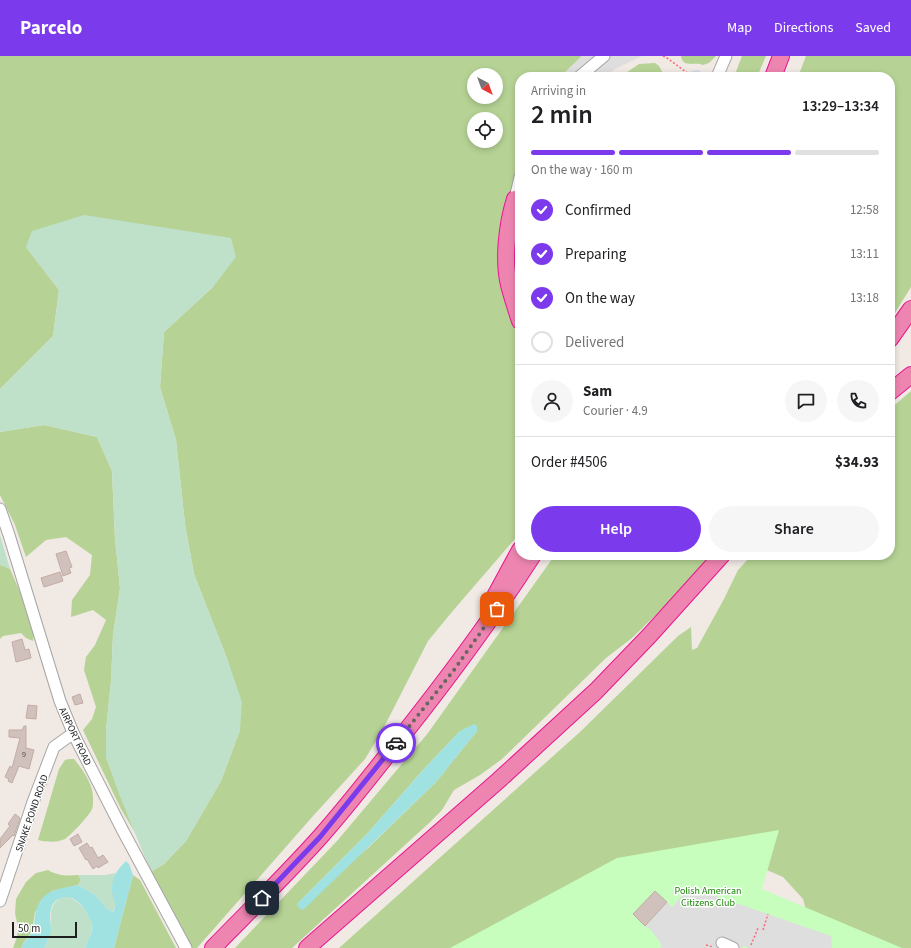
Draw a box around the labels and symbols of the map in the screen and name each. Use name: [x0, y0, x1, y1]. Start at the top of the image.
north arrow: [467, 68, 503, 104]
pin: [480, 592, 514, 626]
street label: AIRPORT ROAD: [55, 705, 95, 768]
courier: [376, 723, 416, 763]
house number: 9: [22, 749, 26, 760]
street label: SNAKE POND ROAD: [12, 773, 52, 854]
pin: [245, 881, 279, 915]
park label: Polish American Citizens Club: [674, 884, 742, 910]
scale bar: [12, 920, 77, 939]

